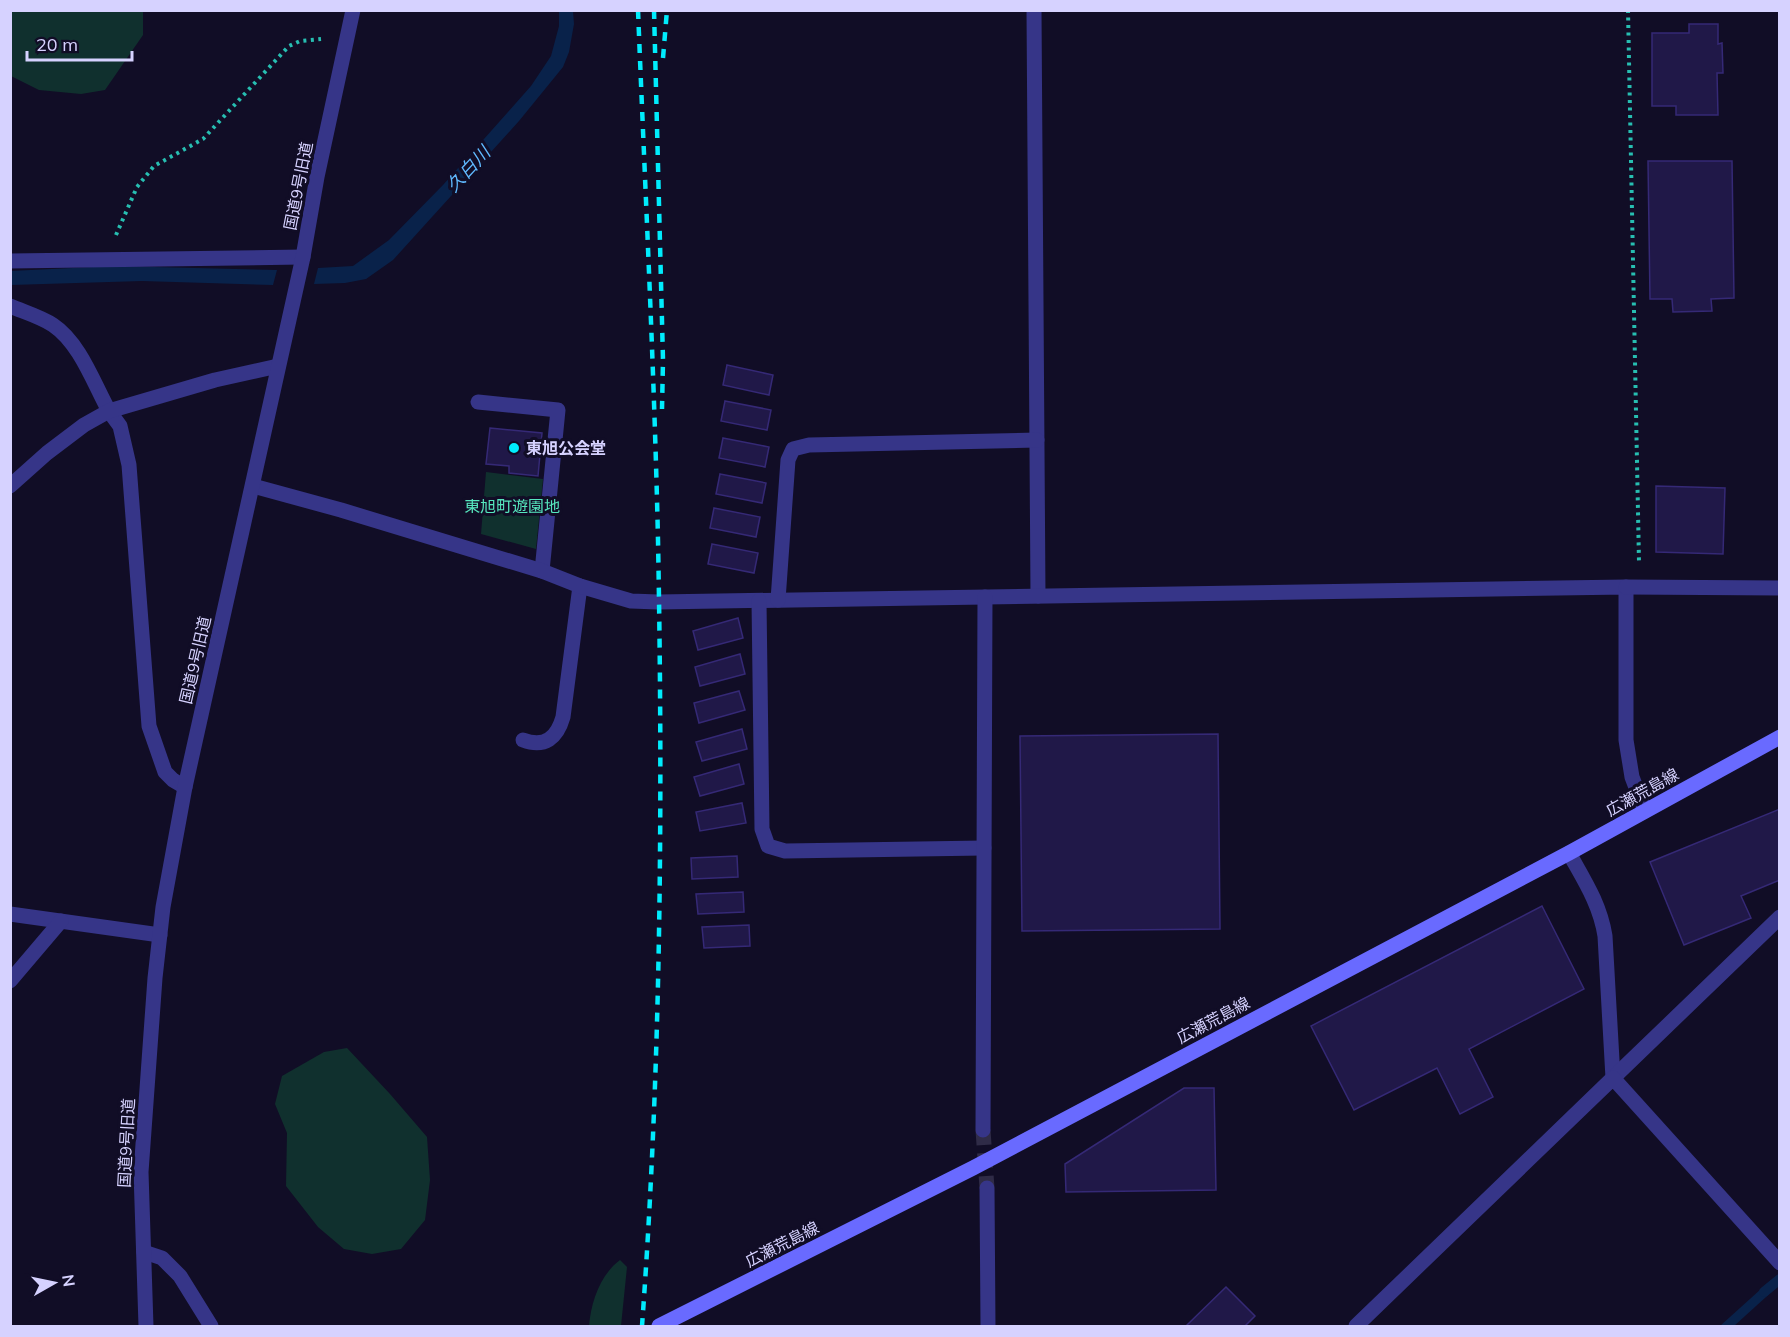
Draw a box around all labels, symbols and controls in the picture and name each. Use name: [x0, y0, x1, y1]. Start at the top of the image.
scale bar: [27, 24, 132, 62]
text: 20 m: [36, 33, 78, 56]
street label: 国道9号旧道: [280, 140, 316, 232]
water label: 久白川: [441, 140, 496, 197]
place label: 東旭公会堂: [526, 438, 606, 458]
marker: 東旭公会堂: [507, 441, 521, 455]
park label: 東旭町遊園地: [464, 496, 560, 516]
street label: 国道9号旧道: [175, 614, 215, 706]
street label: 広瀬荒島線: [1602, 764, 1682, 820]
street label: 広瀬荒島線: [1173, 992, 1253, 1048]
street label: 国道9号旧道: [114, 1098, 138, 1188]
street label: 広瀬荒島線: [742, 1217, 822, 1271]
north arrow: [24, 1253, 84, 1313]
text: N: [58, 1273, 80, 1288]

